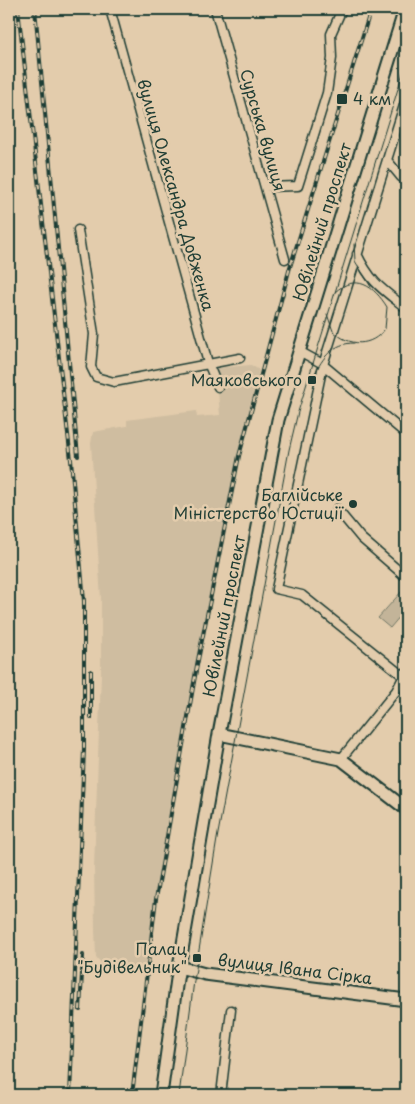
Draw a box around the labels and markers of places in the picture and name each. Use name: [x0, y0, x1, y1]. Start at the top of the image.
place label: 4 км: [353, 86, 391, 110]
marker: 4 км: [335, 92, 349, 106]
place label: Маяковського: [191, 367, 302, 391]
marker: Маяковського: [306, 374, 318, 386]
place label: Баглійське Міністерство Юстиції: [174, 482, 344, 524]
marker: Баглійське Міністерство Юстиції: [347, 498, 359, 510]
place label: Палац "Будівельник": [77, 936, 187, 978]
marker: Палац "Будівельник": [191, 952, 203, 964]

